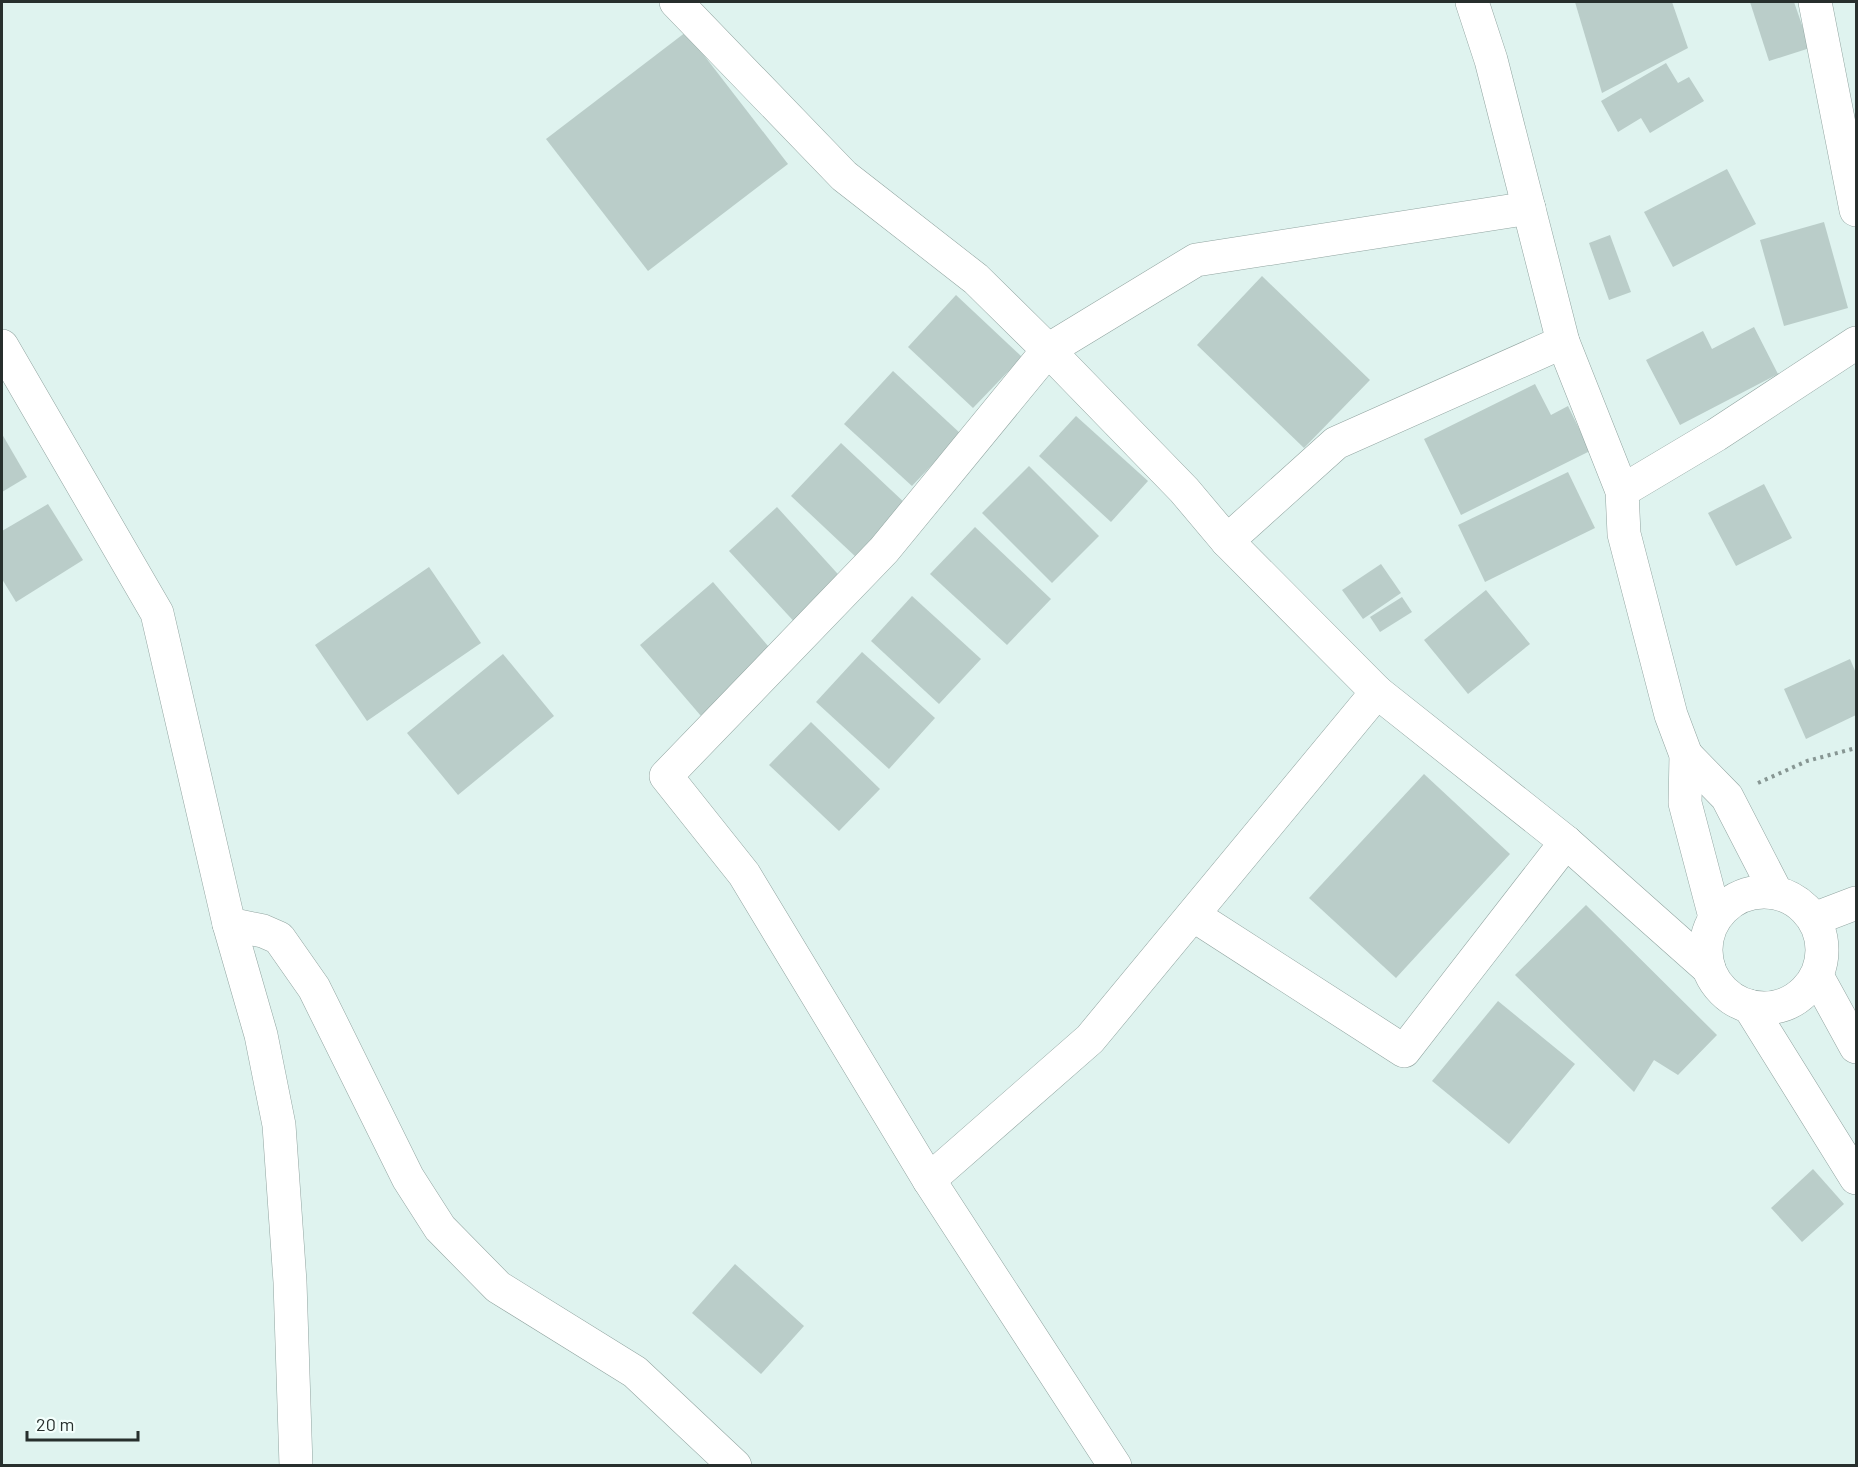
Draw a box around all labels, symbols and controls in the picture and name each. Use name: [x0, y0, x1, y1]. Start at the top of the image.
scale bar: [27, 1404, 138, 1442]
text: 20 m: [36, 1413, 74, 1435]

